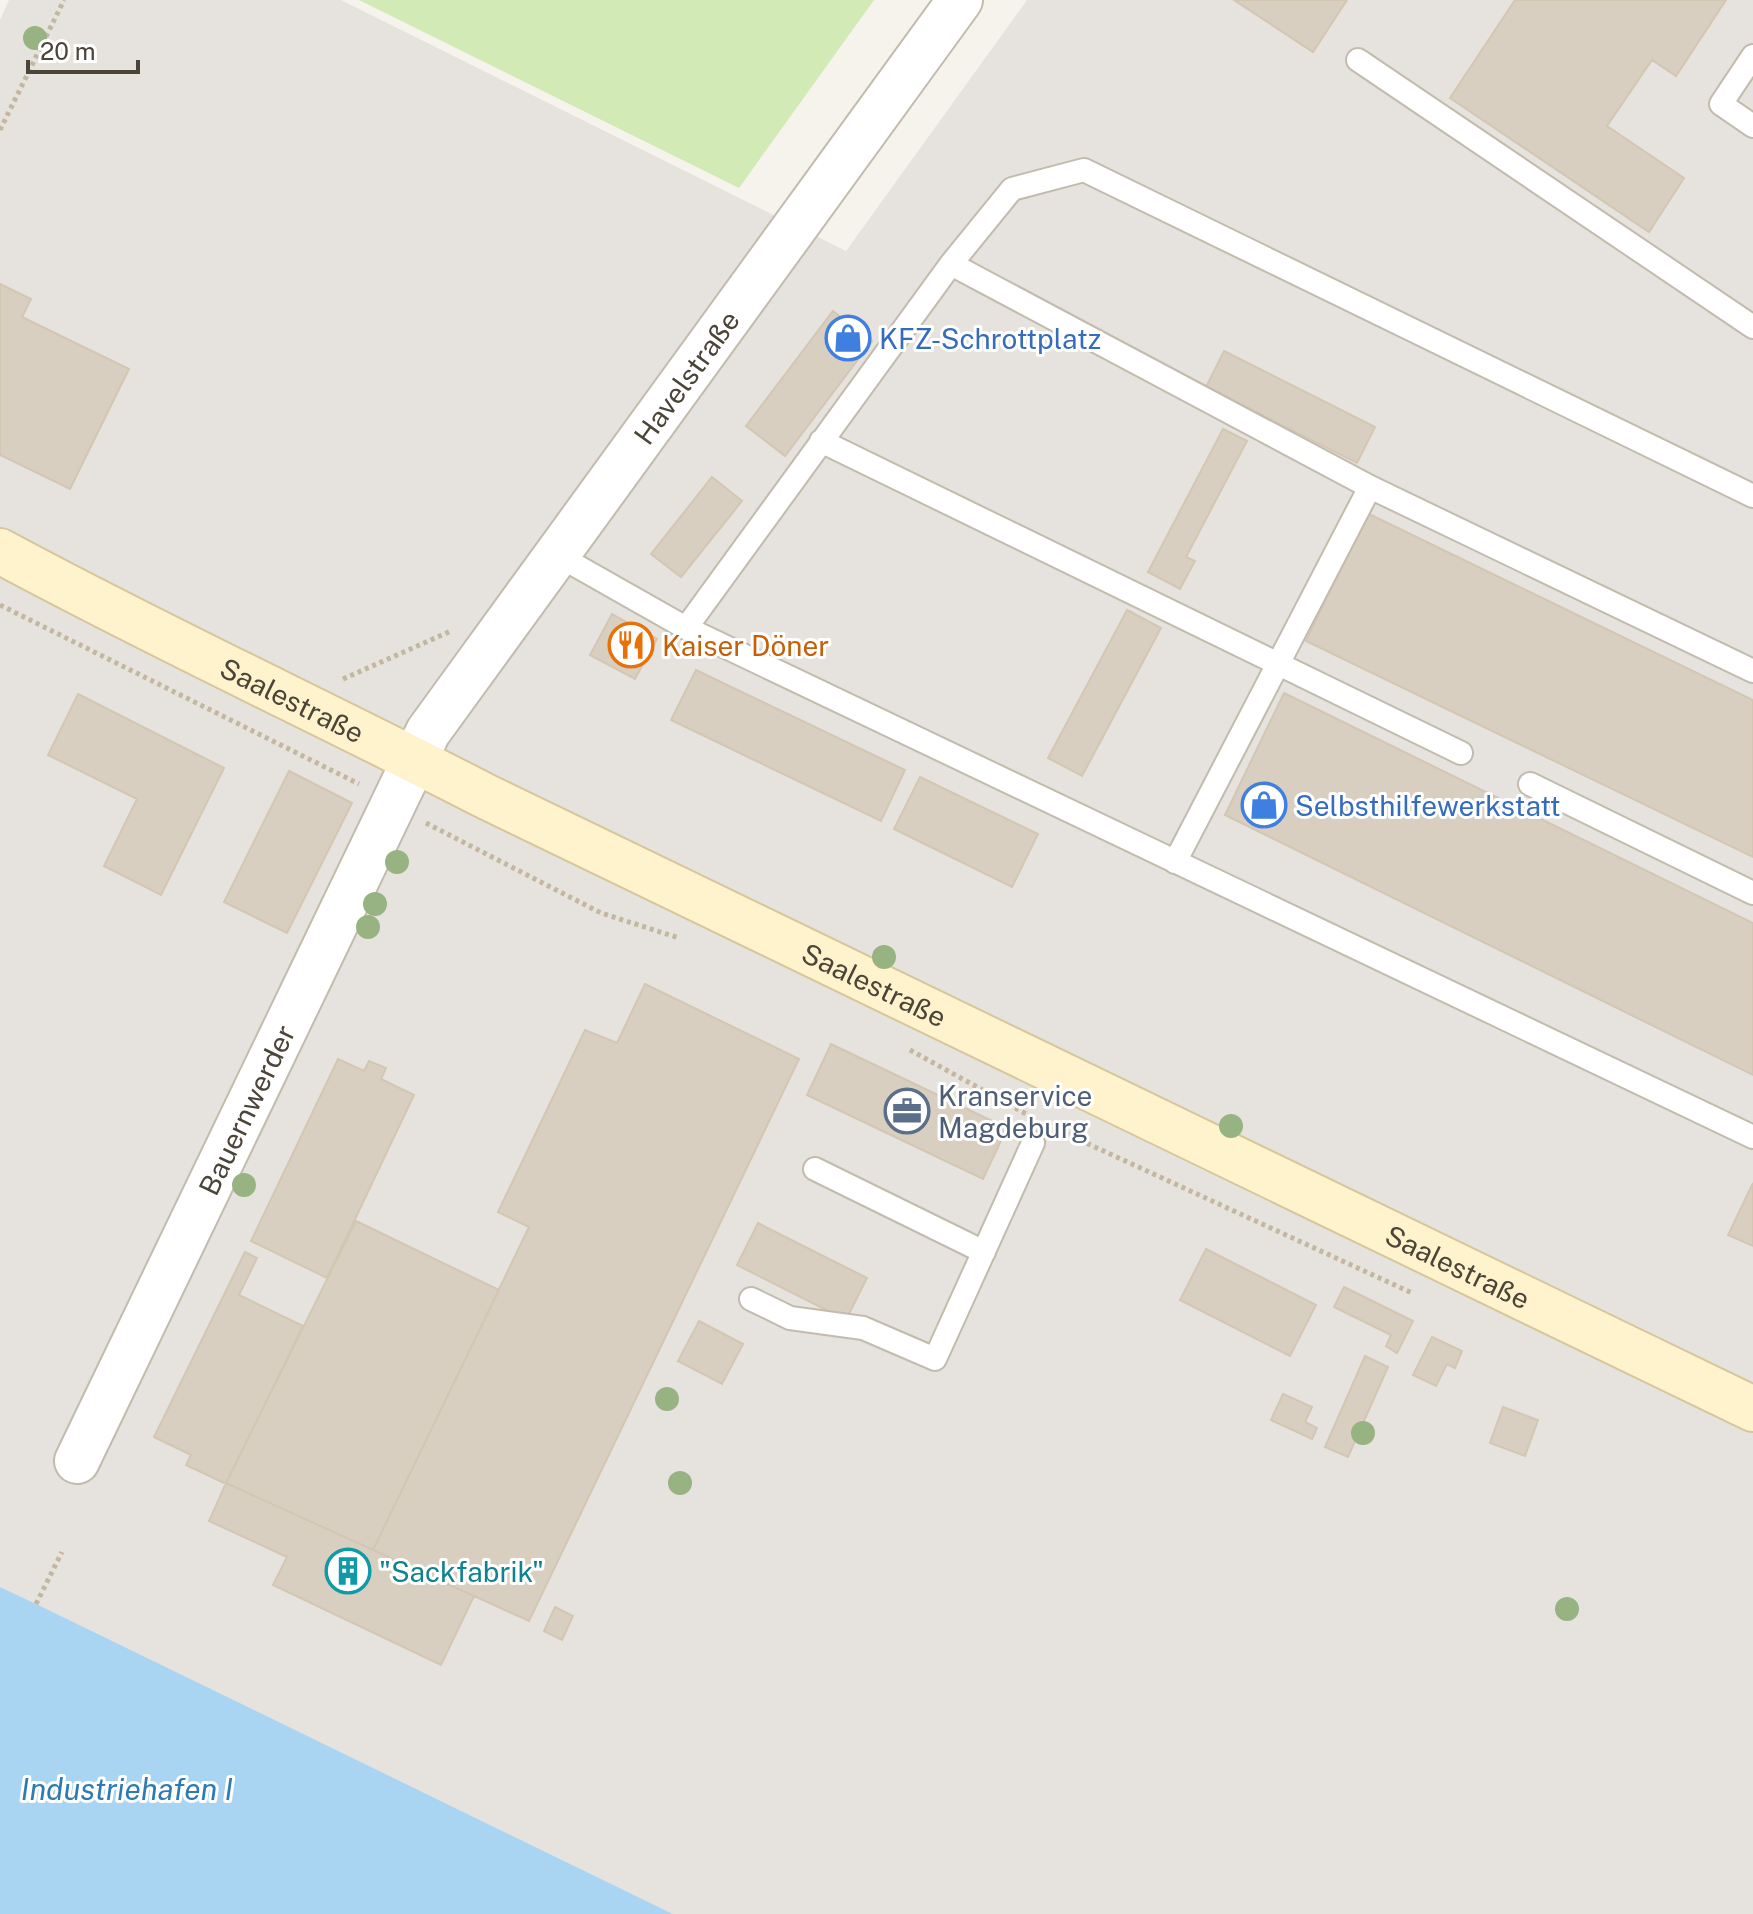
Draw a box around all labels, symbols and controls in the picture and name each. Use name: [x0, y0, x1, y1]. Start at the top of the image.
scale bar: [28, 24, 138, 74]
text: 20 m: [40, 37, 96, 65]
street label: Havelstraße: [626, 304, 746, 450]
shop icon: KFZ-Schrottplatz: [824, 314, 872, 362]
place label: KFZ-Schrottplatz: [879, 322, 1101, 355]
restaurant icon: Kaiser Döner: [607, 621, 655, 669]
place label: Kaiser Döner: [662, 629, 829, 662]
street label: Saalestraße: [215, 650, 370, 749]
shop icon: Selbsthilfewerkstatt: [1240, 781, 1288, 829]
place label: Selbsthilfewerkstatt: [1295, 789, 1561, 822]
street label: Saalestraße: [797, 935, 952, 1033]
street label: Bauernwerder: [191, 1019, 301, 1200]
place label: Kranservice Magdeburg: [938, 1079, 1092, 1144]
office icon: Kranservice Magdeburg: [883, 1087, 931, 1135]
street label: Saalestraße: [1380, 1217, 1535, 1315]
building icon: "Sackfabrik": [324, 1547, 372, 1595]
place label: "Sackfabrik": [379, 1555, 544, 1588]
water label: Industriehafen I: [21, 1771, 233, 1807]

